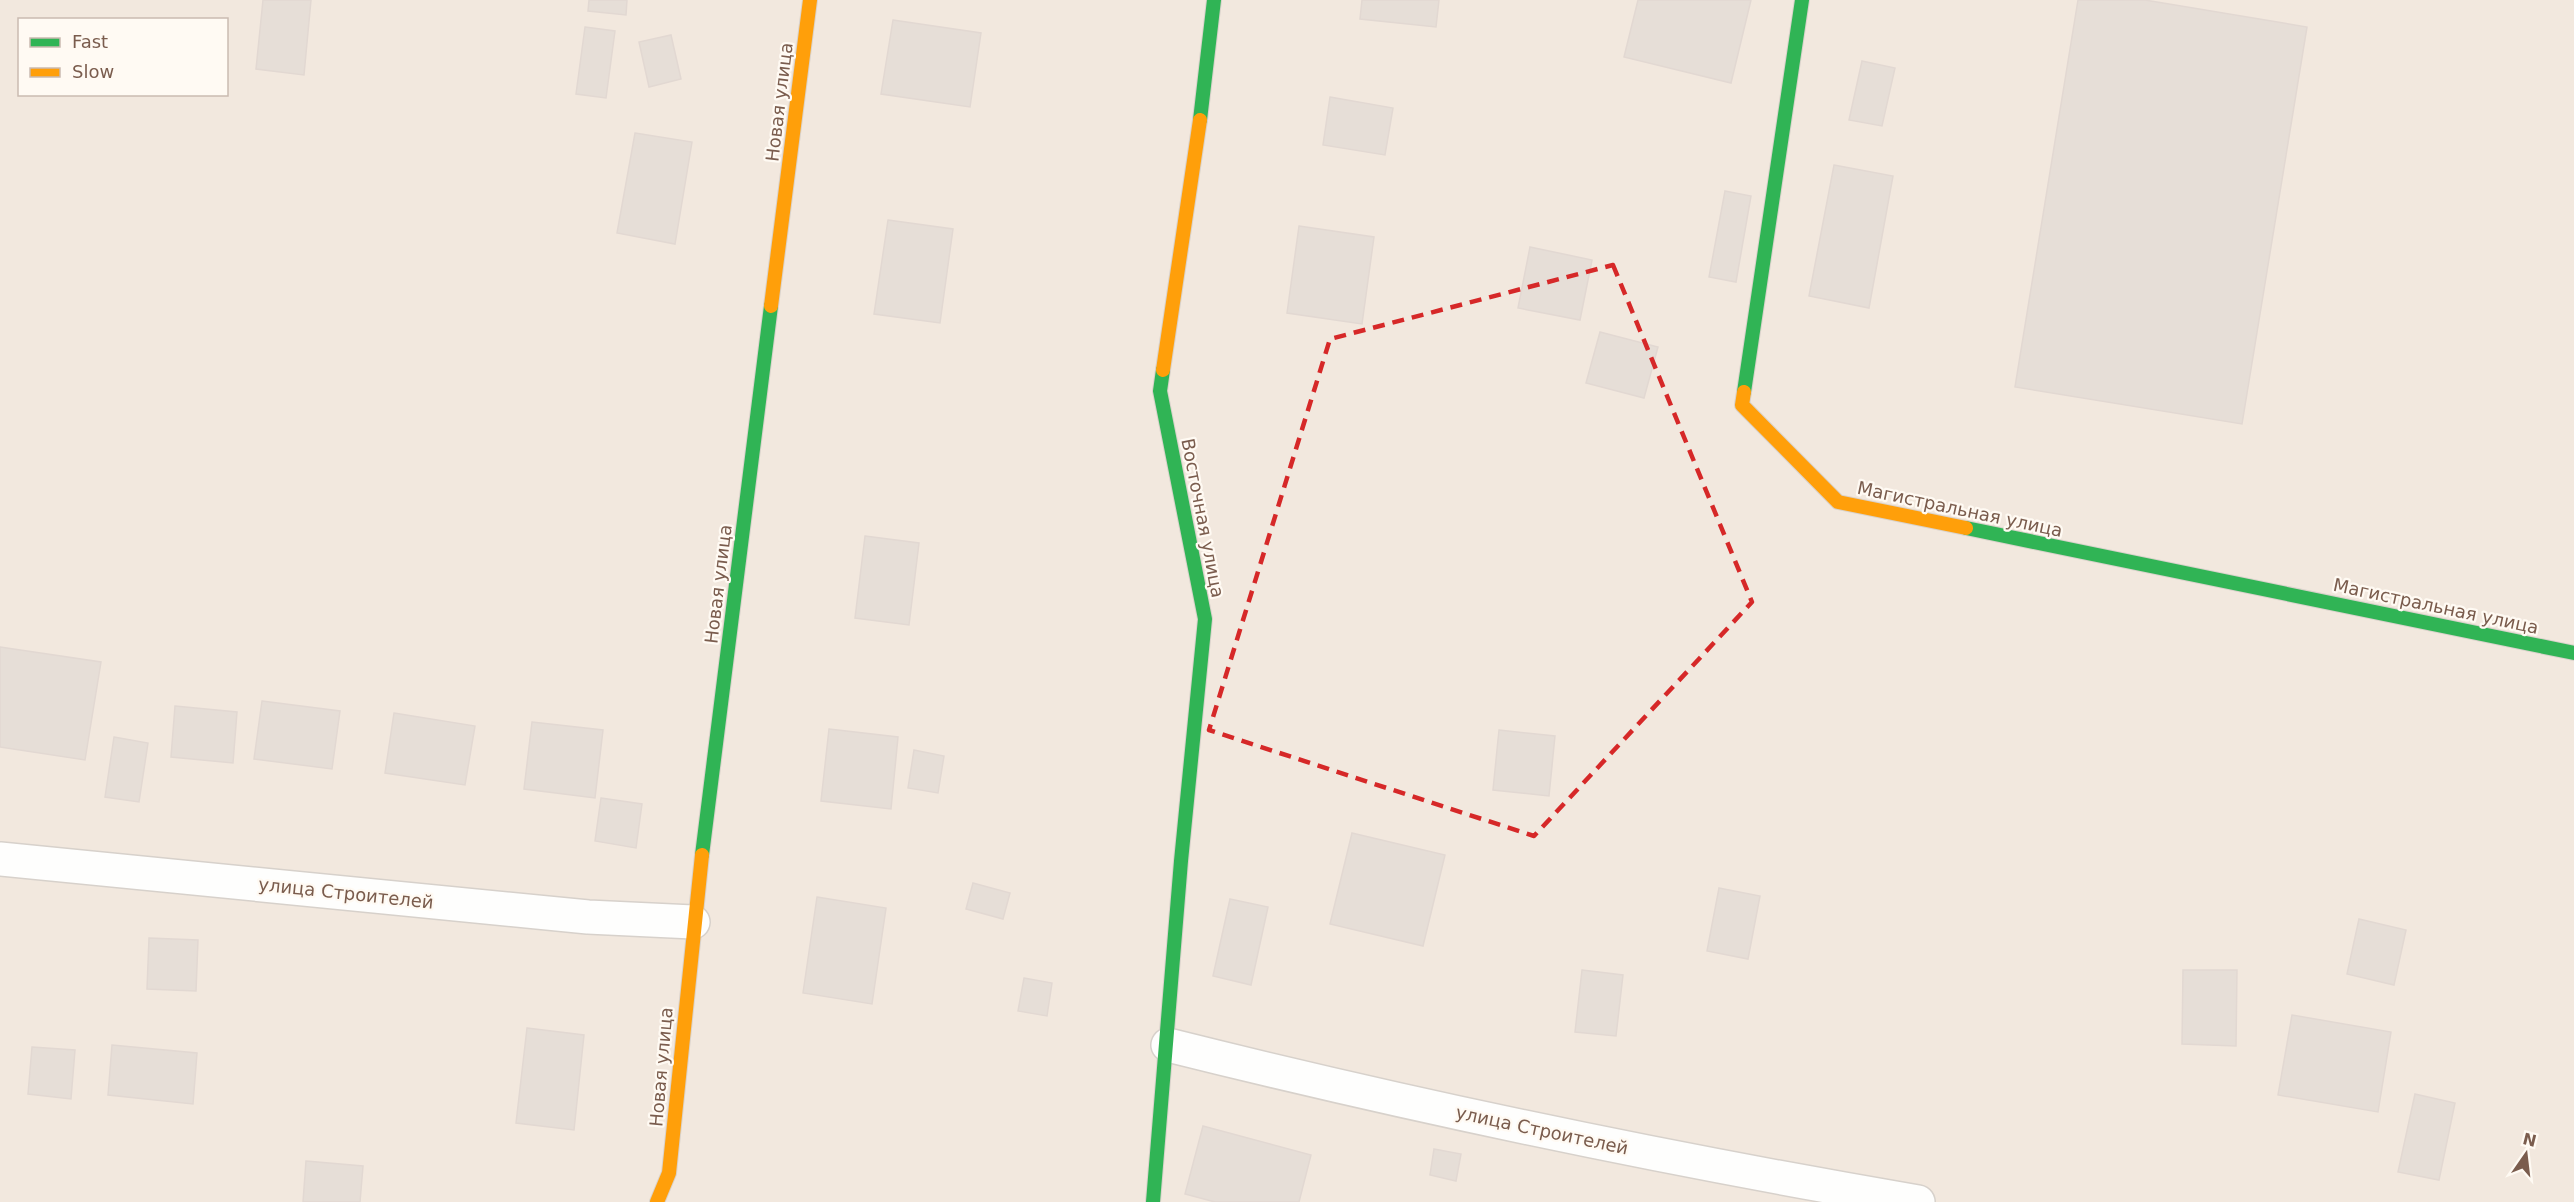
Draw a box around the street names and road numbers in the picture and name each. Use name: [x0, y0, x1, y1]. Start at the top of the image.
street label: Новая улица: [761, 41, 797, 163]
street label: Восточная улица: [1177, 437, 1229, 599]
street label: Магистральная улица: [1856, 477, 2064, 541]
street label: Новая улица: [700, 523, 736, 645]
street label: Магистральная улица: [2332, 574, 2540, 638]
street label: улица Строителей: [257, 873, 435, 913]
street label: Новая улица: [645, 1006, 677, 1128]
street label: улица Строителей: [1454, 1101, 1630, 1159]

